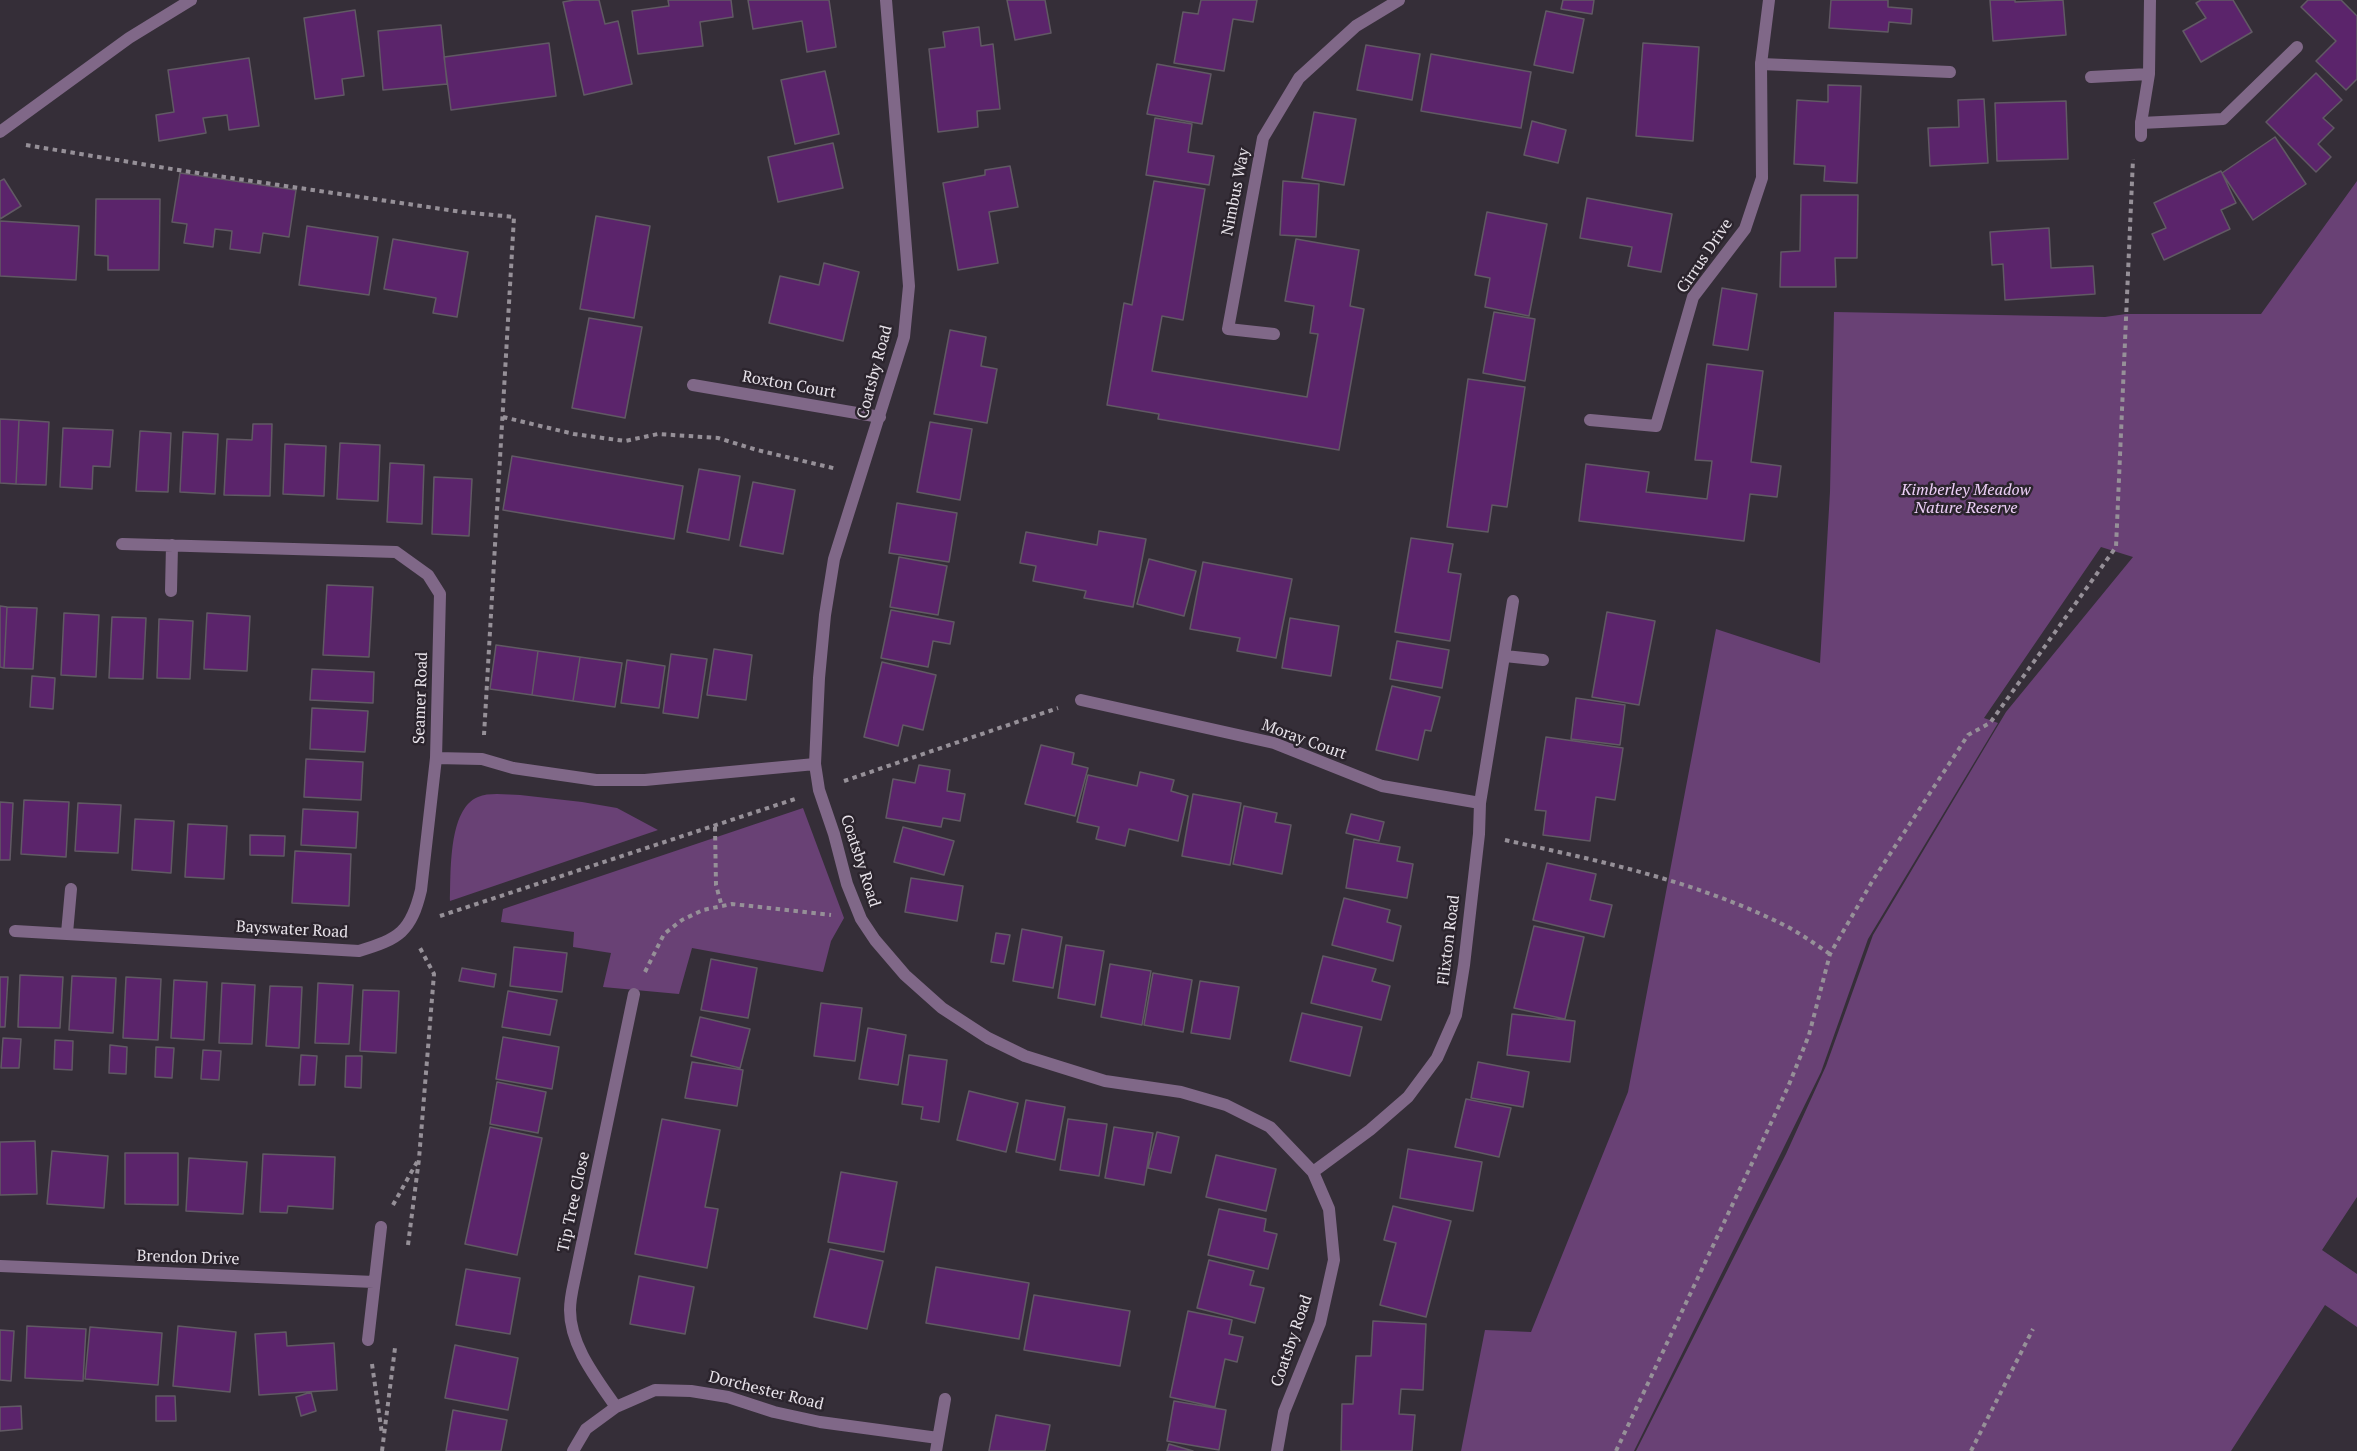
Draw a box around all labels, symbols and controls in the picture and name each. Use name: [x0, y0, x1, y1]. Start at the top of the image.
street label: Nimbus Way: [1218, 146, 1254, 238]
street label: Cirrus Drive: [1673, 215, 1737, 297]
street label: Coatsby Road: [853, 323, 897, 421]
street label: Roxton Court: [741, 367, 837, 403]
park label: Kimberley Meadow Nature Reserve: [1901, 480, 2031, 518]
street label: Seamer Road: [410, 652, 432, 744]
street label: Moray Court: [1259, 716, 1349, 764]
street label: Coatsby Road: [836, 812, 884, 910]
street label: Flixton Road: [1434, 894, 1464, 986]
street label: Bayswater Road: [235, 917, 349, 943]
street label: Tip Tree Close: [554, 1150, 594, 1254]
street label: Brendon Drive: [136, 1247, 240, 1269]
street label: Coatsby Road: [1267, 1293, 1317, 1389]
street label: Dorchester Road: [707, 1367, 825, 1415]

